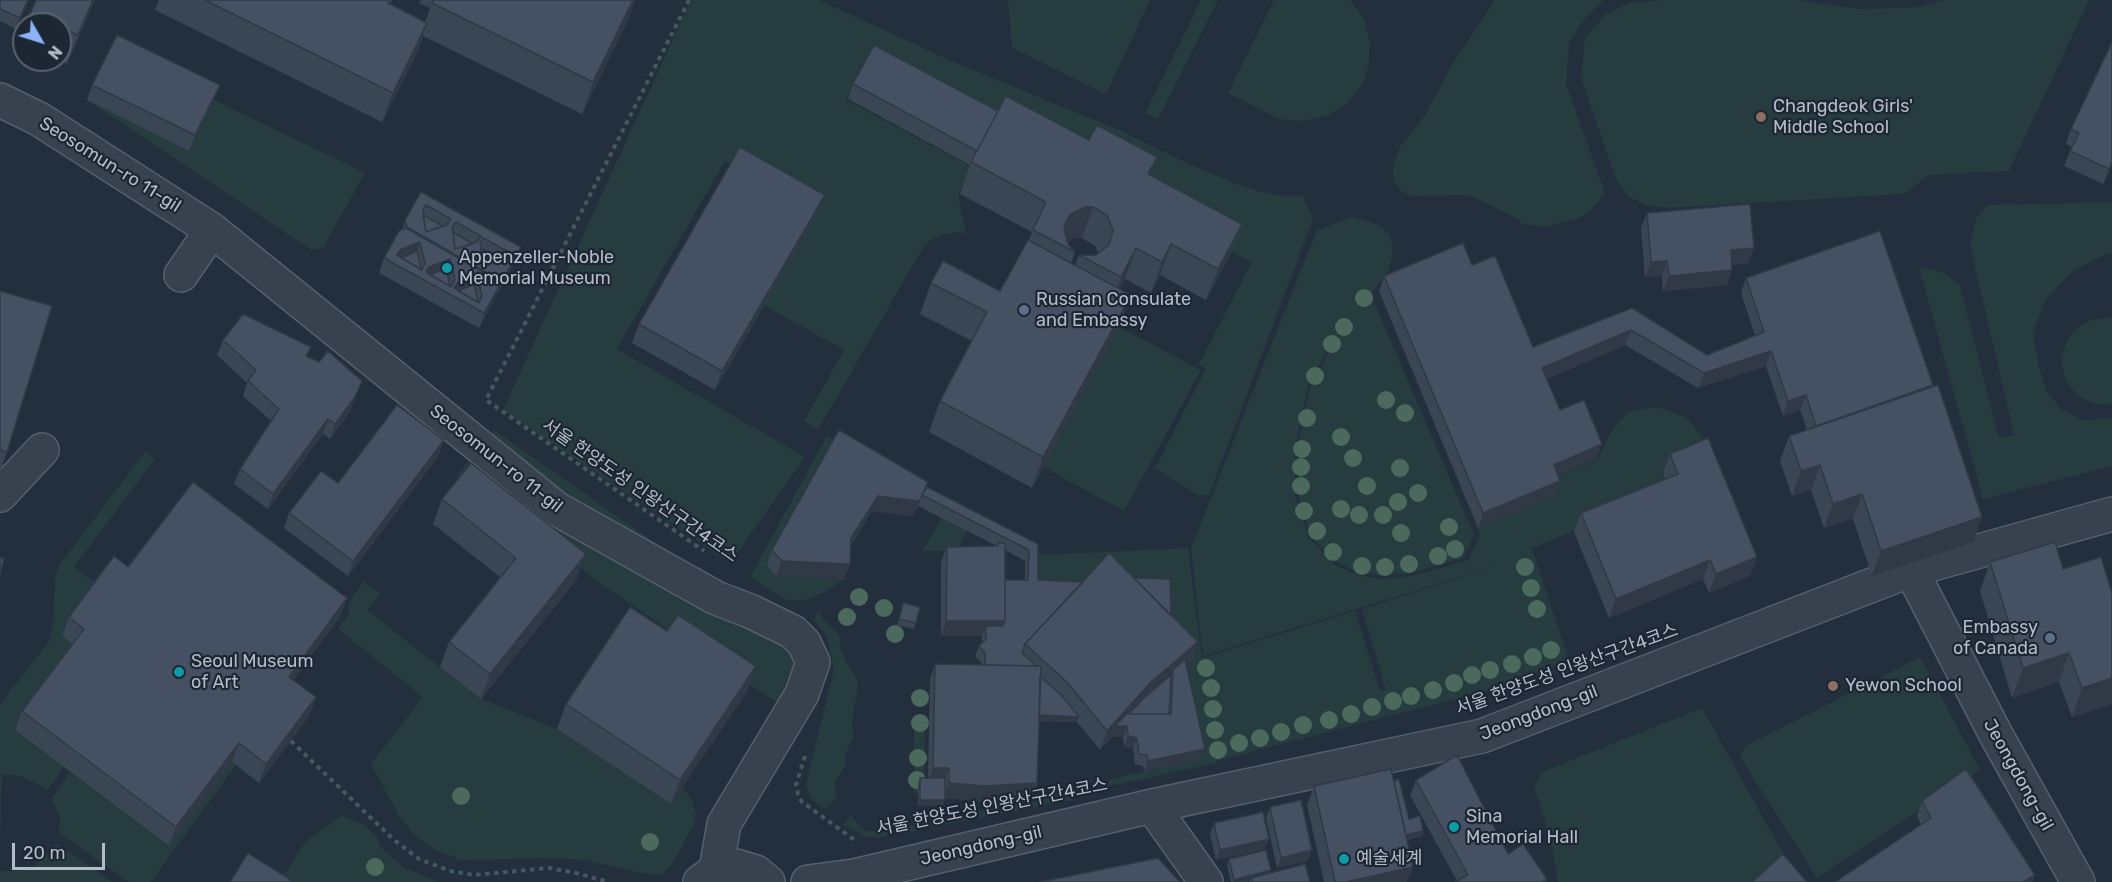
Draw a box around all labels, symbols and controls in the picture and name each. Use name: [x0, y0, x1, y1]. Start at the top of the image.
north arrow: [12, 12, 72, 72]
text: N: [44, 42, 66, 63]
place label: Changdeok Girls' Middle School: [1773, 96, 1913, 138]
marker: Changdeok Girls' Middle School: [1754, 110, 1768, 124]
street label: Seosomun-ro 11-gil: [35, 113, 185, 217]
place label: Appenzeller-Noble Memorial Museum: [459, 247, 614, 290]
marker: Appenzeller-Noble Memorial Museum: [440, 261, 454, 275]
place label: Russian Consulate and Embassy: [1036, 289, 1191, 332]
marker: Russian Consulate and Embassy: [1017, 303, 1031, 317]
street label: Seosomun-ro 11-gil: [425, 400, 567, 518]
street label: 서울 한양도성 인왕산구간4코스: [537, 415, 743, 567]
place label: Embassy of Canada: [1953, 617, 2038, 660]
street label: 서울 한양도성 인왕산구간4코스: [1453, 620, 1681, 720]
marker: Embassy of Canada: [2043, 631, 2057, 645]
place label: Seoul Museum of Art: [191, 651, 313, 694]
marker: Seoul Museum of Art: [172, 665, 186, 679]
place label: Yewon School: [1845, 675, 1962, 697]
marker: Yewon School: [1826, 679, 1840, 693]
street label: Jeongdong-gil: [1477, 681, 1601, 745]
street label: Jeongdong-gil: [1978, 715, 2058, 835]
street label: 서울 한양도성 인왕산구간4코스: [874, 774, 1110, 840]
place label: Sina Memorial Hall: [1466, 806, 1578, 848]
marker: Sina Memorial Hall: [1447, 820, 1461, 834]
street label: Jeongdong-gil: [918, 821, 1044, 871]
scale bar: [15, 831, 108, 869]
text: 20 m: [23, 842, 65, 864]
place label: 예술세계: [1356, 848, 1422, 870]
marker: 예술세계: [1337, 852, 1351, 866]

